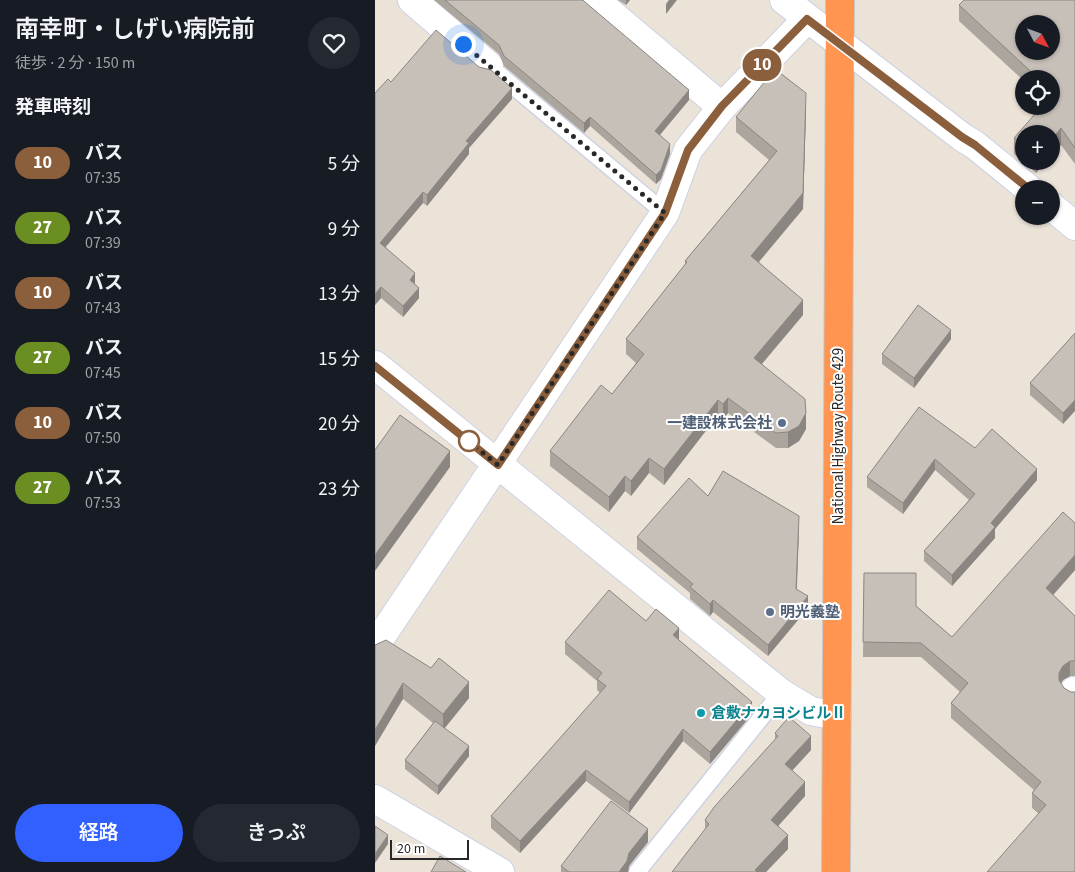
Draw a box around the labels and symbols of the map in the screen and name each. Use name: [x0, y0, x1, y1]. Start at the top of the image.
north arrow: [1015, 15, 1060, 60]
your location: [451, 32, 476, 57]
line badge: 10: [739, 49, 785, 81]
street label: National Highway Route 429: [828, 348, 849, 524]
place label: 一建設株式会社: [667, 413, 772, 434]
marker: 一建設株式会社: [776, 417, 788, 429]
unlabelled marker: [458, 430, 480, 452]
place label: 明光義塾: [780, 602, 840, 623]
marker: 明光義塾: [764, 606, 776, 618]
place label: 倉敷ナカヨシビルⅡ: [711, 703, 846, 724]
marker: 倉敷ナカヨシビルⅡ: [695, 707, 707, 719]
scale bar: [390, 837, 469, 860]

